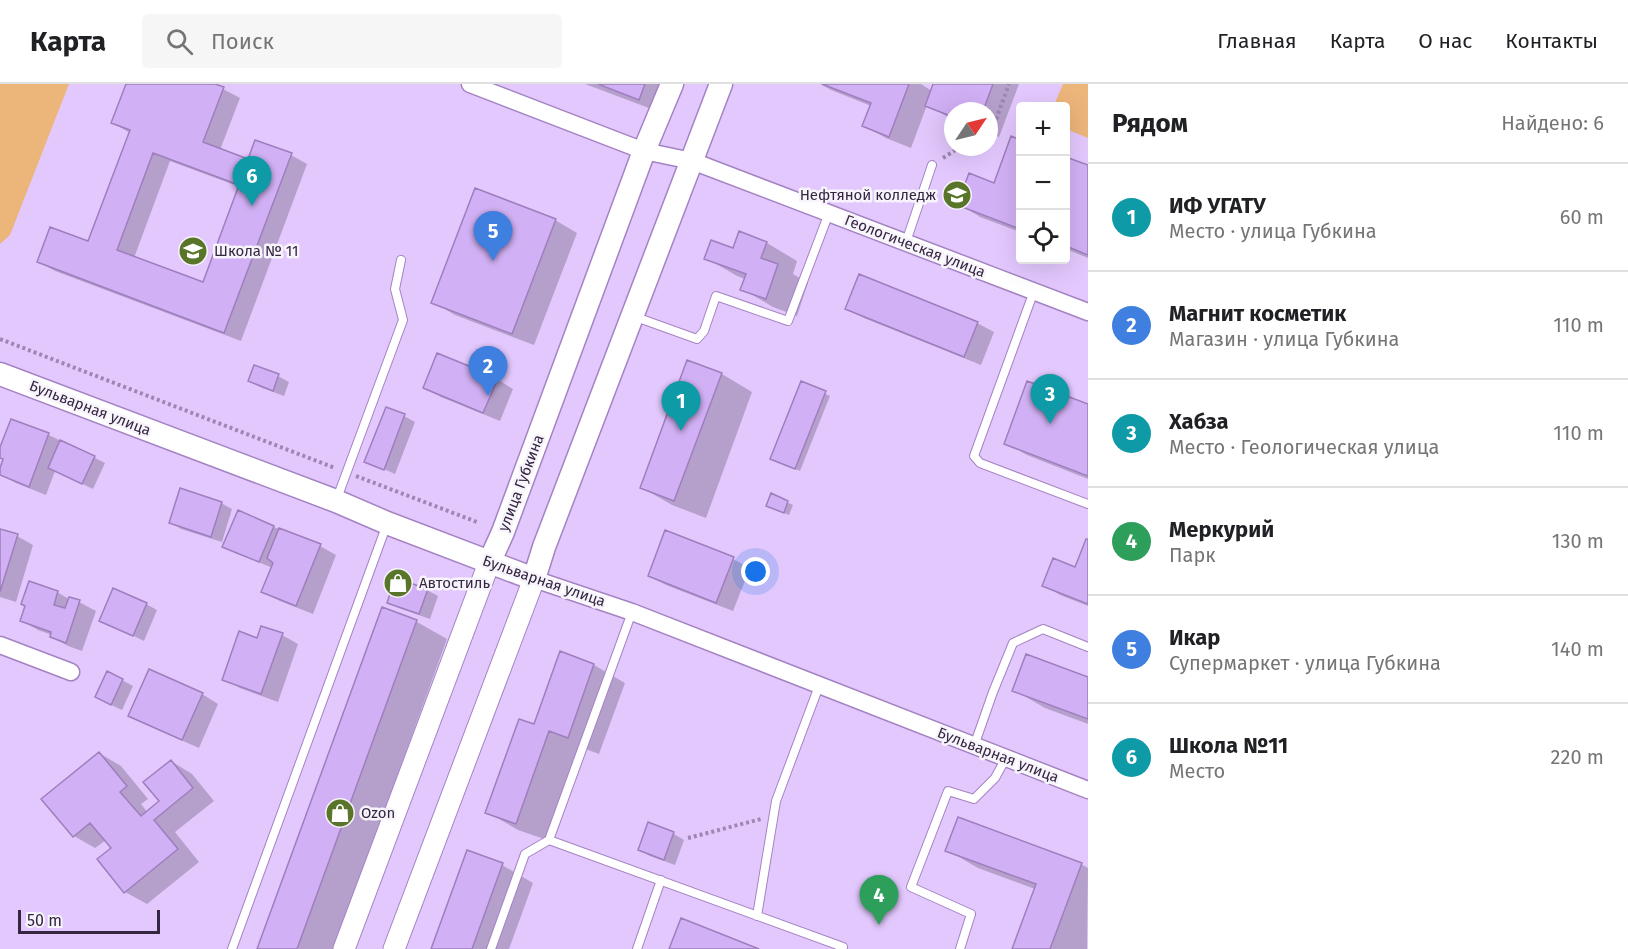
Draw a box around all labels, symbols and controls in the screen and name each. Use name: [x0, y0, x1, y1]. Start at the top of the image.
search box: [142, 14, 562, 68]
text: Карта: [30, 25, 106, 58]
icon: search: [163, 25, 196, 58]
text: Поиск: [211, 28, 274, 55]
text: Главная: [1217, 28, 1297, 54]
text: Карта: [1330, 28, 1385, 54]
text: О нас: [1418, 28, 1472, 54]
text: Контакты: [1505, 28, 1598, 54]
north arrow: [944, 102, 998, 156]
map controls: [1016, 102, 1070, 264]
button: +: [1016, 102, 1070, 156]
text: Рядом: [1112, 108, 1188, 139]
text: Найдено: 6: [1501, 111, 1604, 135]
pin: 6: [232, 156, 272, 206]
button: −: [1016, 156, 1070, 210]
school or university icon: Нефтяной колледж: [941, 179, 973, 211]
place label: Нефтяной колледж: [800, 186, 936, 204]
text: ИФ УГАТУ: [1169, 192, 1266, 219]
text: 1: [1127, 205, 1136, 229]
text: 60 m: [1560, 205, 1604, 229]
button: locate: [1016, 210, 1070, 264]
street label: Геологическая улица: [842, 211, 988, 281]
pin: 5: [474, 212, 512, 261]
text: Место · улица Губкина: [1169, 219, 1377, 243]
school or university icon: Школа № 11: [177, 235, 209, 267]
place label: Школа № 11: [214, 242, 299, 260]
text: Магнит косметик: [1169, 300, 1346, 327]
text: 2: [1126, 313, 1137, 337]
text: 110 m: [1553, 313, 1604, 337]
text: Магазин · улица Губкина: [1169, 327, 1399, 351]
pin: 2: [468, 346, 508, 396]
pin: 3: [1030, 374, 1070, 424]
street label: Бульварная улица: [27, 377, 153, 439]
pin: 1: [662, 382, 700, 431]
text: Хабза: [1169, 408, 1229, 435]
text: 3: [1126, 421, 1137, 445]
text: 110 m: [1553, 421, 1604, 445]
street label: улица Губкина: [494, 432, 548, 534]
text: Место · Геологическая улица: [1169, 435, 1439, 459]
text: Меркурий: [1169, 516, 1274, 543]
text: 4: [1126, 529, 1137, 553]
text: 130 m: [1552, 529, 1604, 553]
text: Парк: [1169, 543, 1216, 567]
street label: Бульварная улица: [480, 552, 608, 610]
your location: [741, 557, 770, 586]
shop icon: Автостиль: [382, 567, 414, 599]
place label: Автостиль: [419, 574, 490, 592]
text: Икар: [1169, 624, 1221, 651]
text: 5: [1126, 637, 1137, 661]
text: 140 m: [1551, 637, 1604, 661]
text: Супермаркет · улица Губкина: [1169, 651, 1441, 675]
street label: Бульварная улица: [935, 724, 1061, 786]
text: Школа №11: [1169, 732, 1288, 759]
text: 6: [1126, 745, 1137, 769]
text: 220 m: [1551, 745, 1604, 769]
text: Место: [1169, 759, 1225, 783]
shop icon: Ozon: [324, 797, 356, 829]
place label: Ozon: [361, 804, 395, 822]
pin: 4: [860, 876, 898, 925]
scale bar: [18, 907, 160, 934]
text: 50 m: [27, 911, 62, 930]

